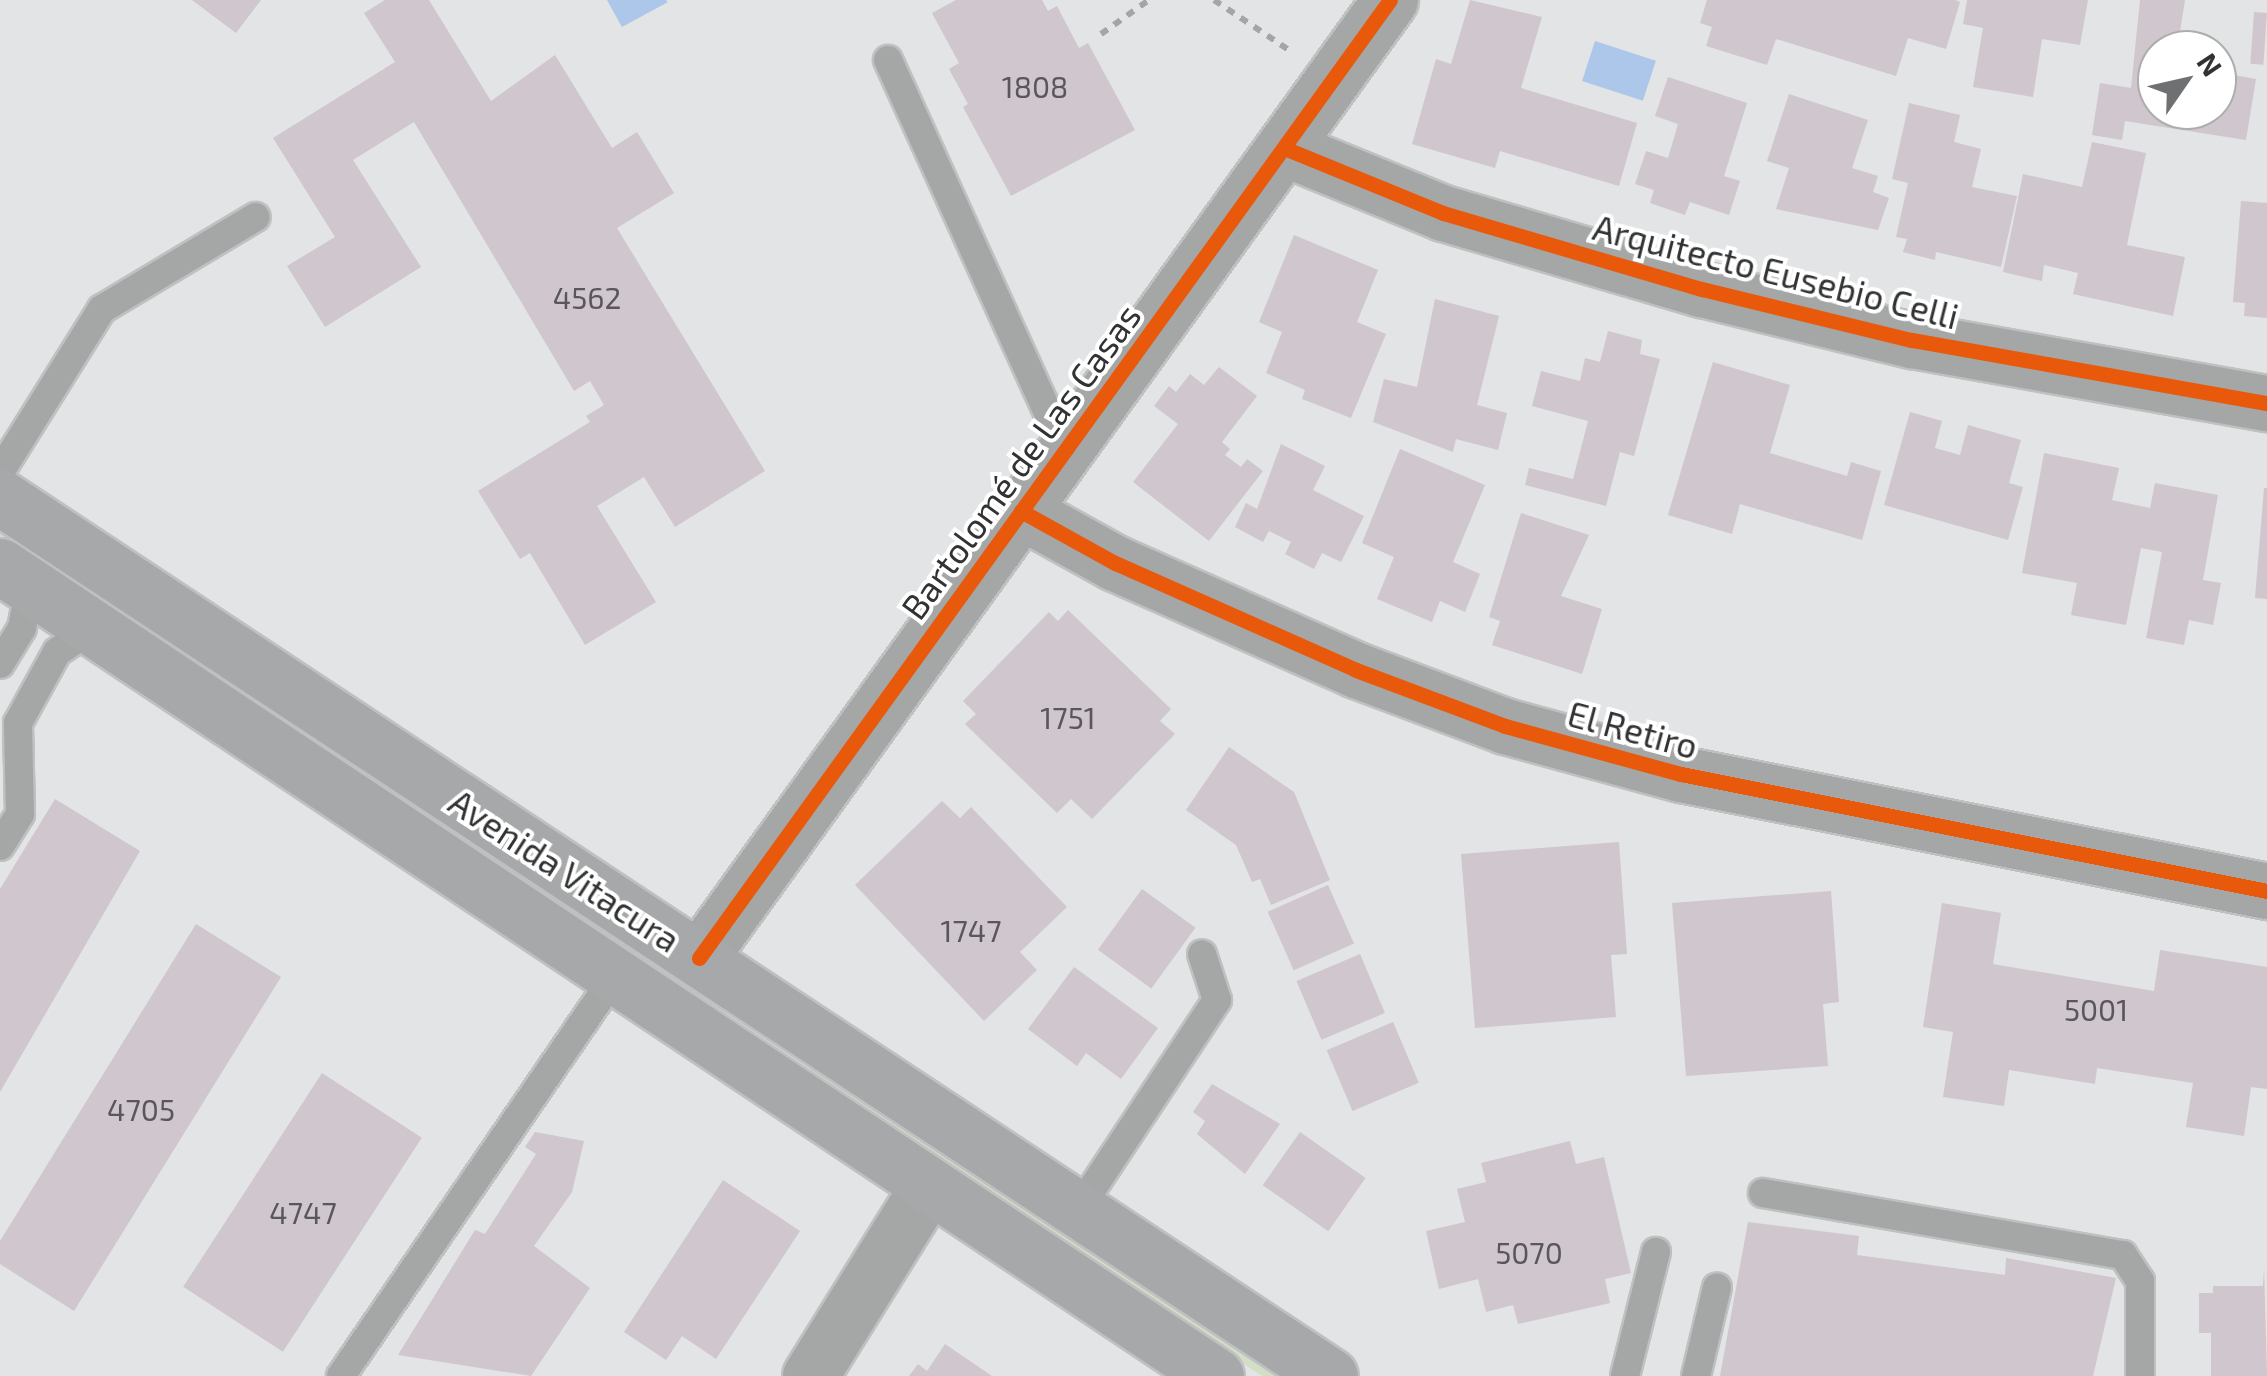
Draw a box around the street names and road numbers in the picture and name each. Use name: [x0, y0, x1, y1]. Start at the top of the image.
street label: Arquitecto Eusebio Celli: [1589, 205, 1963, 337]
street label: Bartolomé de Las Casas: [892, 295, 1148, 627]
street label: El Retiro: [1563, 691, 1703, 767]
street label: Avenida Vitacura: [442, 780, 688, 960]

